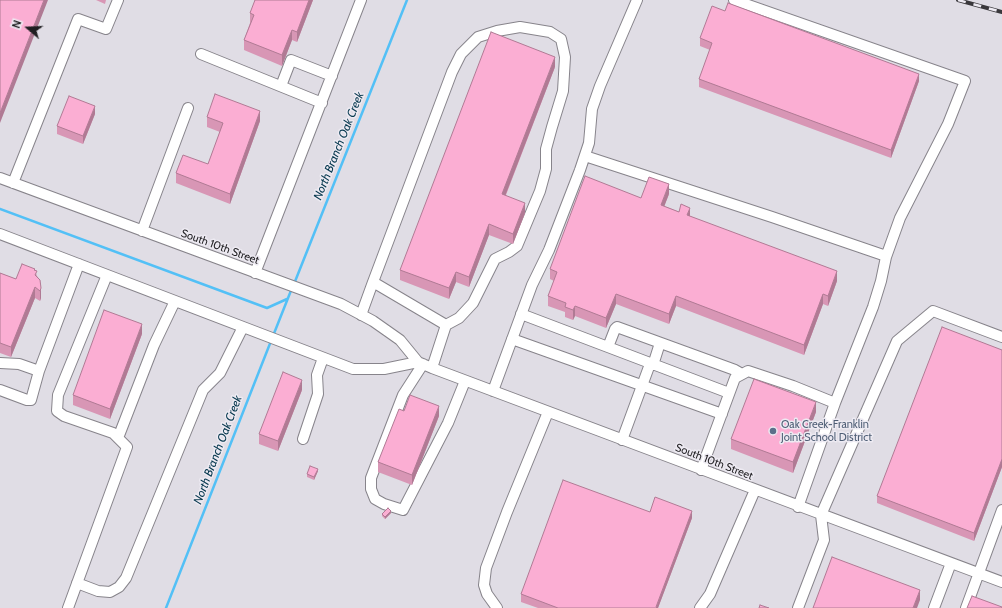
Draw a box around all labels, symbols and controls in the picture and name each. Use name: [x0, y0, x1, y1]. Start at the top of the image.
north arrow: [8, 8, 48, 48]
text: N: [9, 18, 25, 30]
water label: North Branch Oak Creek: [311, 90, 367, 202]
street label: South 10th Street: [179, 227, 261, 267]
water label: North Branch Oak Creek: [191, 394, 245, 506]
place label: Oak Creek-Franklin Joint School District: [781, 418, 872, 444]
marker: Oak Creek-Franklin Joint School District: [768, 426, 778, 436]
street label: South 10th Street: [673, 441, 755, 483]

